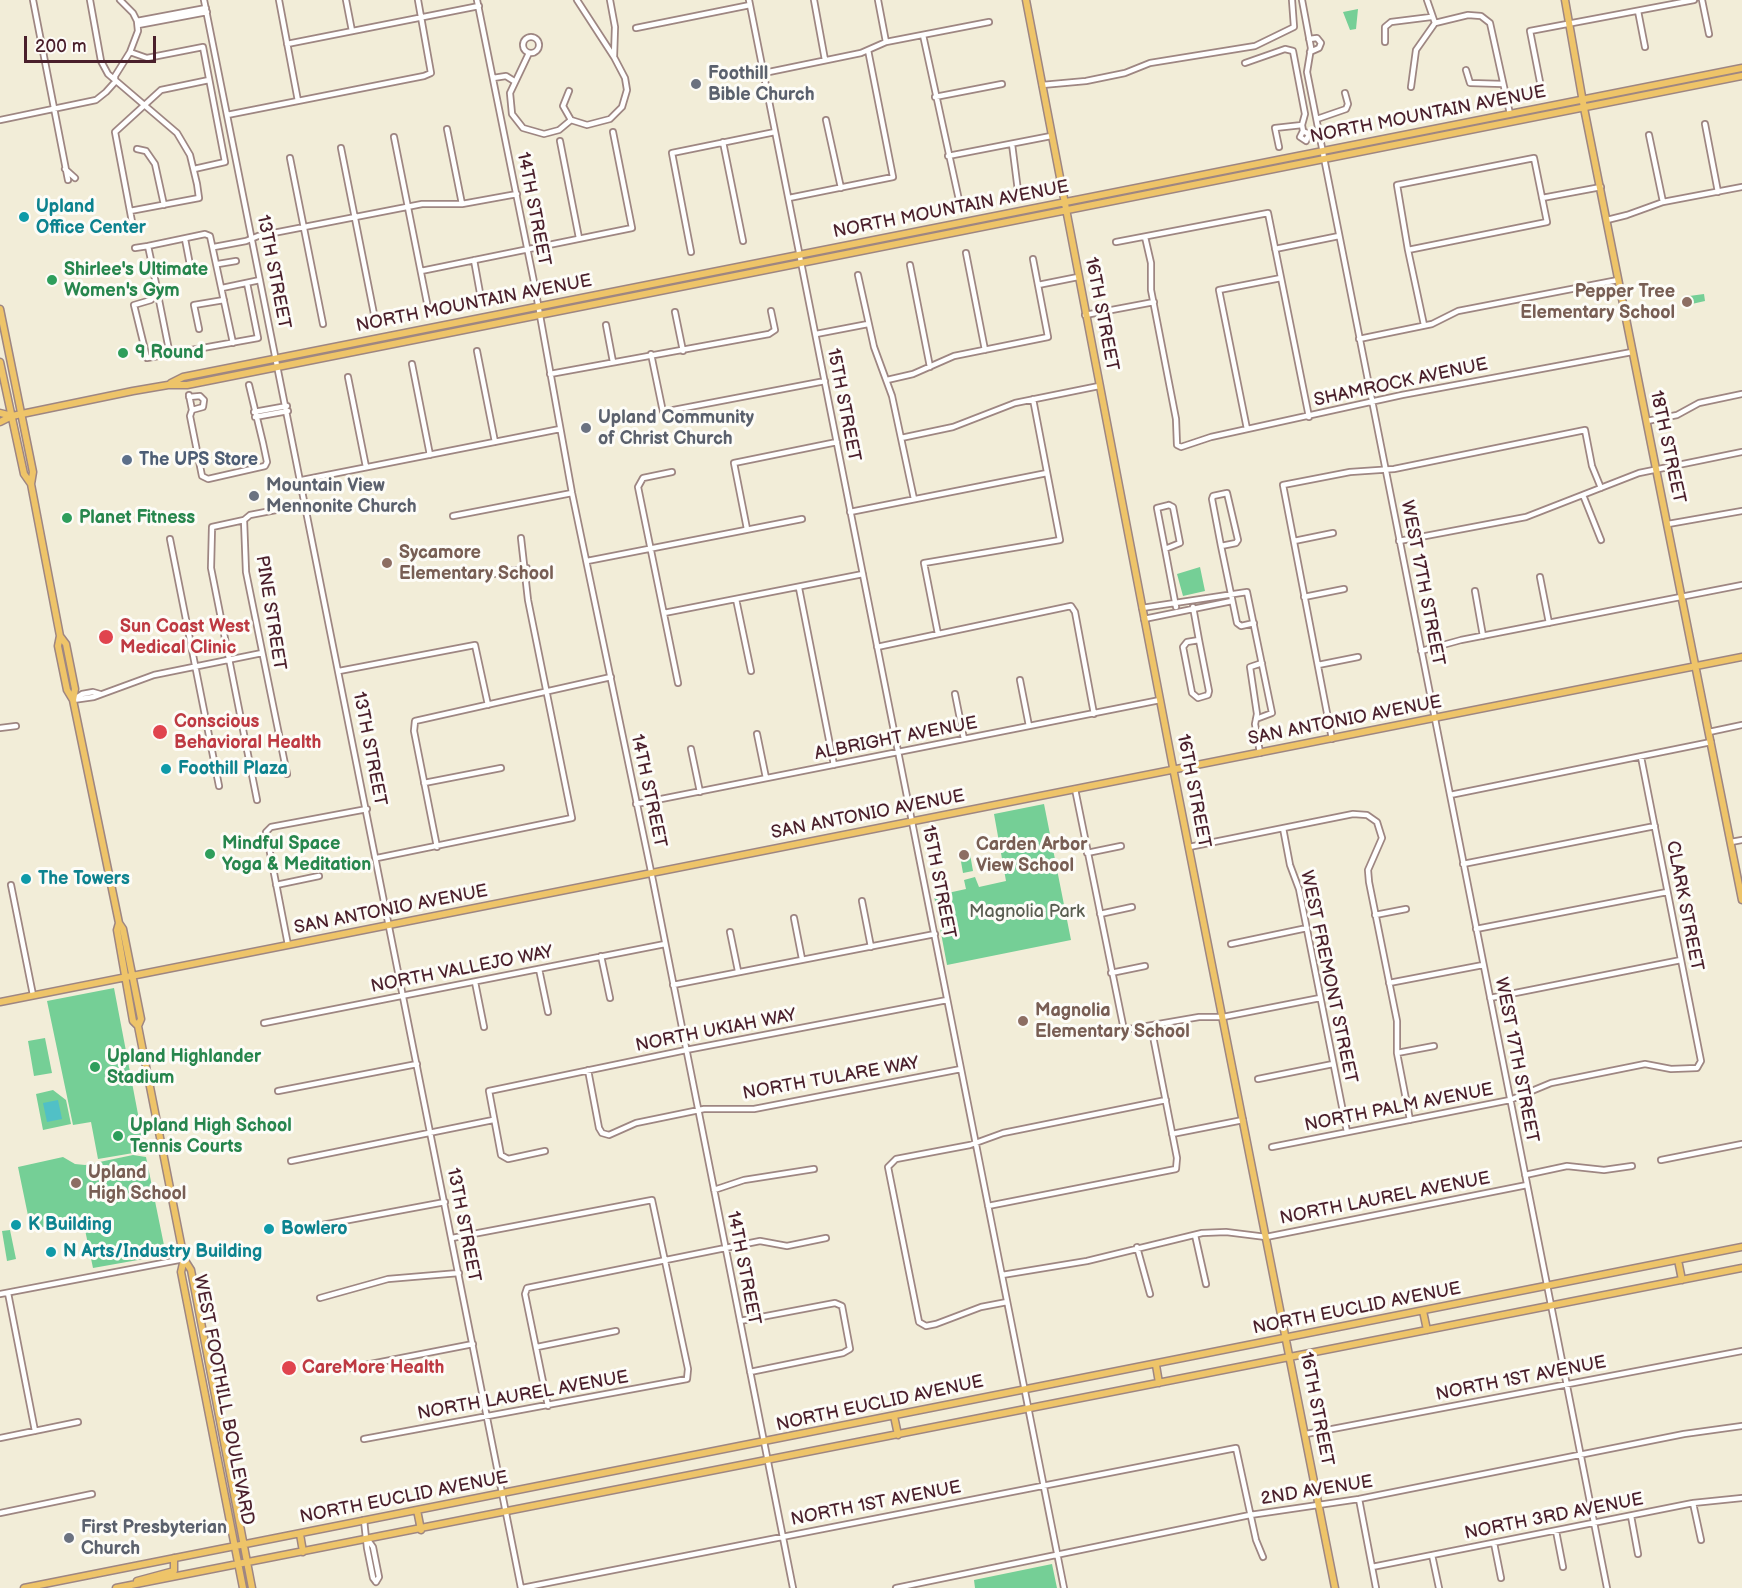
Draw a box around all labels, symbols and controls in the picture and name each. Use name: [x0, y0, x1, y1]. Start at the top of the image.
scale bar: [27, 24, 159, 62]
text: 200 m: [35, 36, 87, 57]
place label: Foothill Bible Church: [708, 63, 814, 106]
marker: Foothill Bible Church: [689, 77, 703, 91]
street label: NORTH MOUNTAIN AVENUE: [1308, 82, 1548, 148]
street label: 14TH STREET: [511, 150, 555, 268]
street label: NORTH MOUNTAIN AVENUE: [831, 177, 1071, 243]
place label: Upland Office Center: [36, 196, 146, 238]
marker: Upland Office Center: [17, 210, 31, 224]
street label: 13TH STREET: [251, 213, 295, 331]
street label: 16TH STREET: [1079, 255, 1123, 373]
place label: Shirlee's Ultimate Women's Gym: [64, 259, 208, 302]
street label: NORTH MOUNTAIN AVENUE: [354, 271, 594, 337]
marker: Shirlee's Ultimate Women's Gym: [45, 273, 59, 287]
place label: Pepper Tree Elementary School: [1520, 281, 1675, 324]
marker: Pepper Tree Elementary School: [1680, 295, 1694, 309]
place label: 9 Round: [135, 342, 204, 364]
marker: 9 Round: [116, 346, 130, 360]
street label: 15TH STREET: [821, 347, 865, 463]
street label: SHAMROCK AVENUE: [1312, 354, 1490, 412]
street label: 18TH STREET: [1644, 389, 1690, 505]
place label: Upland Community of Christ Church: [598, 407, 754, 450]
marker: Upland Community of Christ Church: [579, 421, 593, 435]
place label: The UPS Store: [139, 449, 258, 471]
marker: The UPS Store: [120, 453, 134, 467]
place label: Mountain View Mennonite Church: [266, 475, 417, 518]
marker: Mountain View Mennonite Church: [247, 489, 261, 503]
street label: WEST 17TH STREET: [1395, 499, 1449, 667]
place label: Planet Fitness: [79, 507, 195, 529]
marker: Planet Fitness: [60, 511, 74, 525]
place label: Sycamore Elementary School: [399, 542, 554, 584]
street label: PINE STREET: [250, 554, 290, 672]
marker: Sycamore Elementary School: [380, 556, 394, 570]
place label: Sun Coast West Medical Clinic: [120, 616, 250, 658]
marker: Sun Coast West Medical Clinic: [97, 628, 115, 646]
street label: 13TH STREET: [347, 690, 391, 808]
street label: SAN ANTONIO AVENUE: [1246, 692, 1444, 750]
place label: Conscious Behavioral Health: [174, 711, 321, 754]
street label: ALBRIGHT AVENUE: [813, 713, 979, 765]
marker: Conscious Behavioral Health: [151, 723, 169, 741]
street label: 14TH STREET: [625, 732, 671, 850]
street label: 16TH STREET: [1171, 732, 1215, 850]
place label: Foothill Plaza: [178, 758, 288, 780]
marker: Foothill Plaza: [159, 762, 173, 776]
street label: SAN ANTONIO AVENUE: [769, 786, 967, 844]
street label: 15TH STREET: [916, 824, 960, 940]
place label: Mindful Space Yoga & Meditation: [222, 833, 371, 876]
place label: Carden Arbor View School: [976, 834, 1088, 876]
street label: CLARK STREET: [1661, 839, 1707, 973]
marker: Mindful Space Yoga & Meditation: [203, 847, 217, 861]
marker: Carden Arbor View School: [957, 848, 971, 862]
place label: The Towers: [38, 868, 130, 890]
street label: WEST FREMONT STREET: [1295, 869, 1361, 1085]
marker: The Towers: [19, 872, 33, 886]
street label: SAN ANTONIO AVENUE: [292, 881, 490, 939]
park label: Magnolia Park: [969, 901, 1085, 923]
street label: NORTH VALLEJO WAY: [369, 942, 555, 998]
street label: WEST 17TH STREET: [1489, 976, 1543, 1144]
place label: Magnolia Elementary School: [1035, 1000, 1190, 1042]
street label: NORTH UKIAH WAY: [634, 1005, 798, 1057]
marker: Magnolia Elementary School: [1016, 1014, 1030, 1028]
place label: Upland Highlander Stadium: [107, 1046, 261, 1088]
street label: NORTH TULARE WAY: [741, 1053, 921, 1105]
marker: Upland Highlander Stadium: [88, 1060, 102, 1074]
street label: NORTH PALM AVENUE: [1303, 1079, 1495, 1137]
place label: Upland High School Tennis Courts: [130, 1115, 292, 1158]
marker: Upland High School Tennis Courts: [111, 1129, 125, 1143]
place label: Upland High School: [88, 1162, 186, 1204]
street label: 13TH STREET: [441, 1166, 485, 1284]
street label: NORTH LAUREL AVENUE: [1278, 1168, 1492, 1230]
marker: Upland High School: [69, 1176, 83, 1190]
street label: 14TH STREET: [721, 1209, 765, 1327]
place label: K Building: [28, 1214, 112, 1236]
marker: K Building: [9, 1218, 23, 1232]
place label: Bowlero: [281, 1218, 348, 1240]
marker: Bowlero: [262, 1222, 276, 1236]
place label: N Arts/Industry Building: [63, 1241, 262, 1263]
marker: N Arts/Industry Building: [44, 1245, 58, 1259]
street label: WEST FOOTHILL BOULEVARD: [188, 1273, 258, 1527]
street label: NORTH EUCLID AVENUE: [1251, 1278, 1463, 1340]
street label: 16TH STREET: [1294, 1350, 1338, 1468]
street label: NORTH 1ST AVENUE: [1434, 1352, 1608, 1406]
place label: CareMore Health: [302, 1357, 444, 1379]
marker: CareMore Health: [280, 1359, 298, 1377]
street label: NORTH LAUREL AVENUE: [416, 1367, 630, 1425]
street label: NORTH EUCLID AVENUE: [774, 1371, 986, 1437]
street label: NORTH EUCLID AVENUE: [298, 1467, 510, 1529]
street label: 2ND AVENUE: [1259, 1471, 1375, 1511]
street label: NORTH 1ST AVENUE: [789, 1477, 963, 1531]
street label: NORTH 3RD AVENUE: [1463, 1489, 1645, 1545]
place label: First Presbyterian Church: [81, 1517, 227, 1559]
marker: First Presbyterian Church: [62, 1531, 76, 1545]

